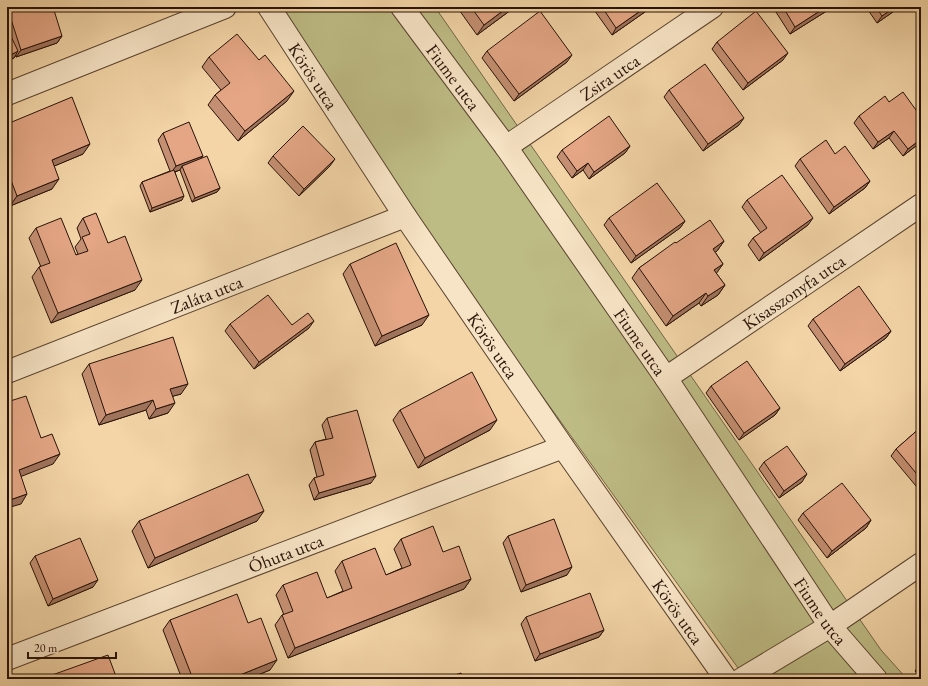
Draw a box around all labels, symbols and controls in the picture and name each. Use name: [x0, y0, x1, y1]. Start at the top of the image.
street label: Körös utca: [284, 38, 344, 114]
street label: Fiume utca: [422, 39, 487, 115]
street label: Zsira utca: [575, 48, 644, 105]
street label: Kisasszonyfa utca: [738, 248, 850, 335]
street label: Zaláta utca: [167, 269, 246, 318]
street label: Fiume utca: [609, 303, 673, 380]
street label: Körös utca: [463, 308, 525, 383]
street label: Óhuta utca: [245, 528, 327, 578]
street label: Fiume utca: [789, 573, 853, 650]
street label: Körös utca: [647, 574, 710, 649]
scale bar: [28, 634, 116, 660]
text: 20 m: [34, 640, 58, 656]

